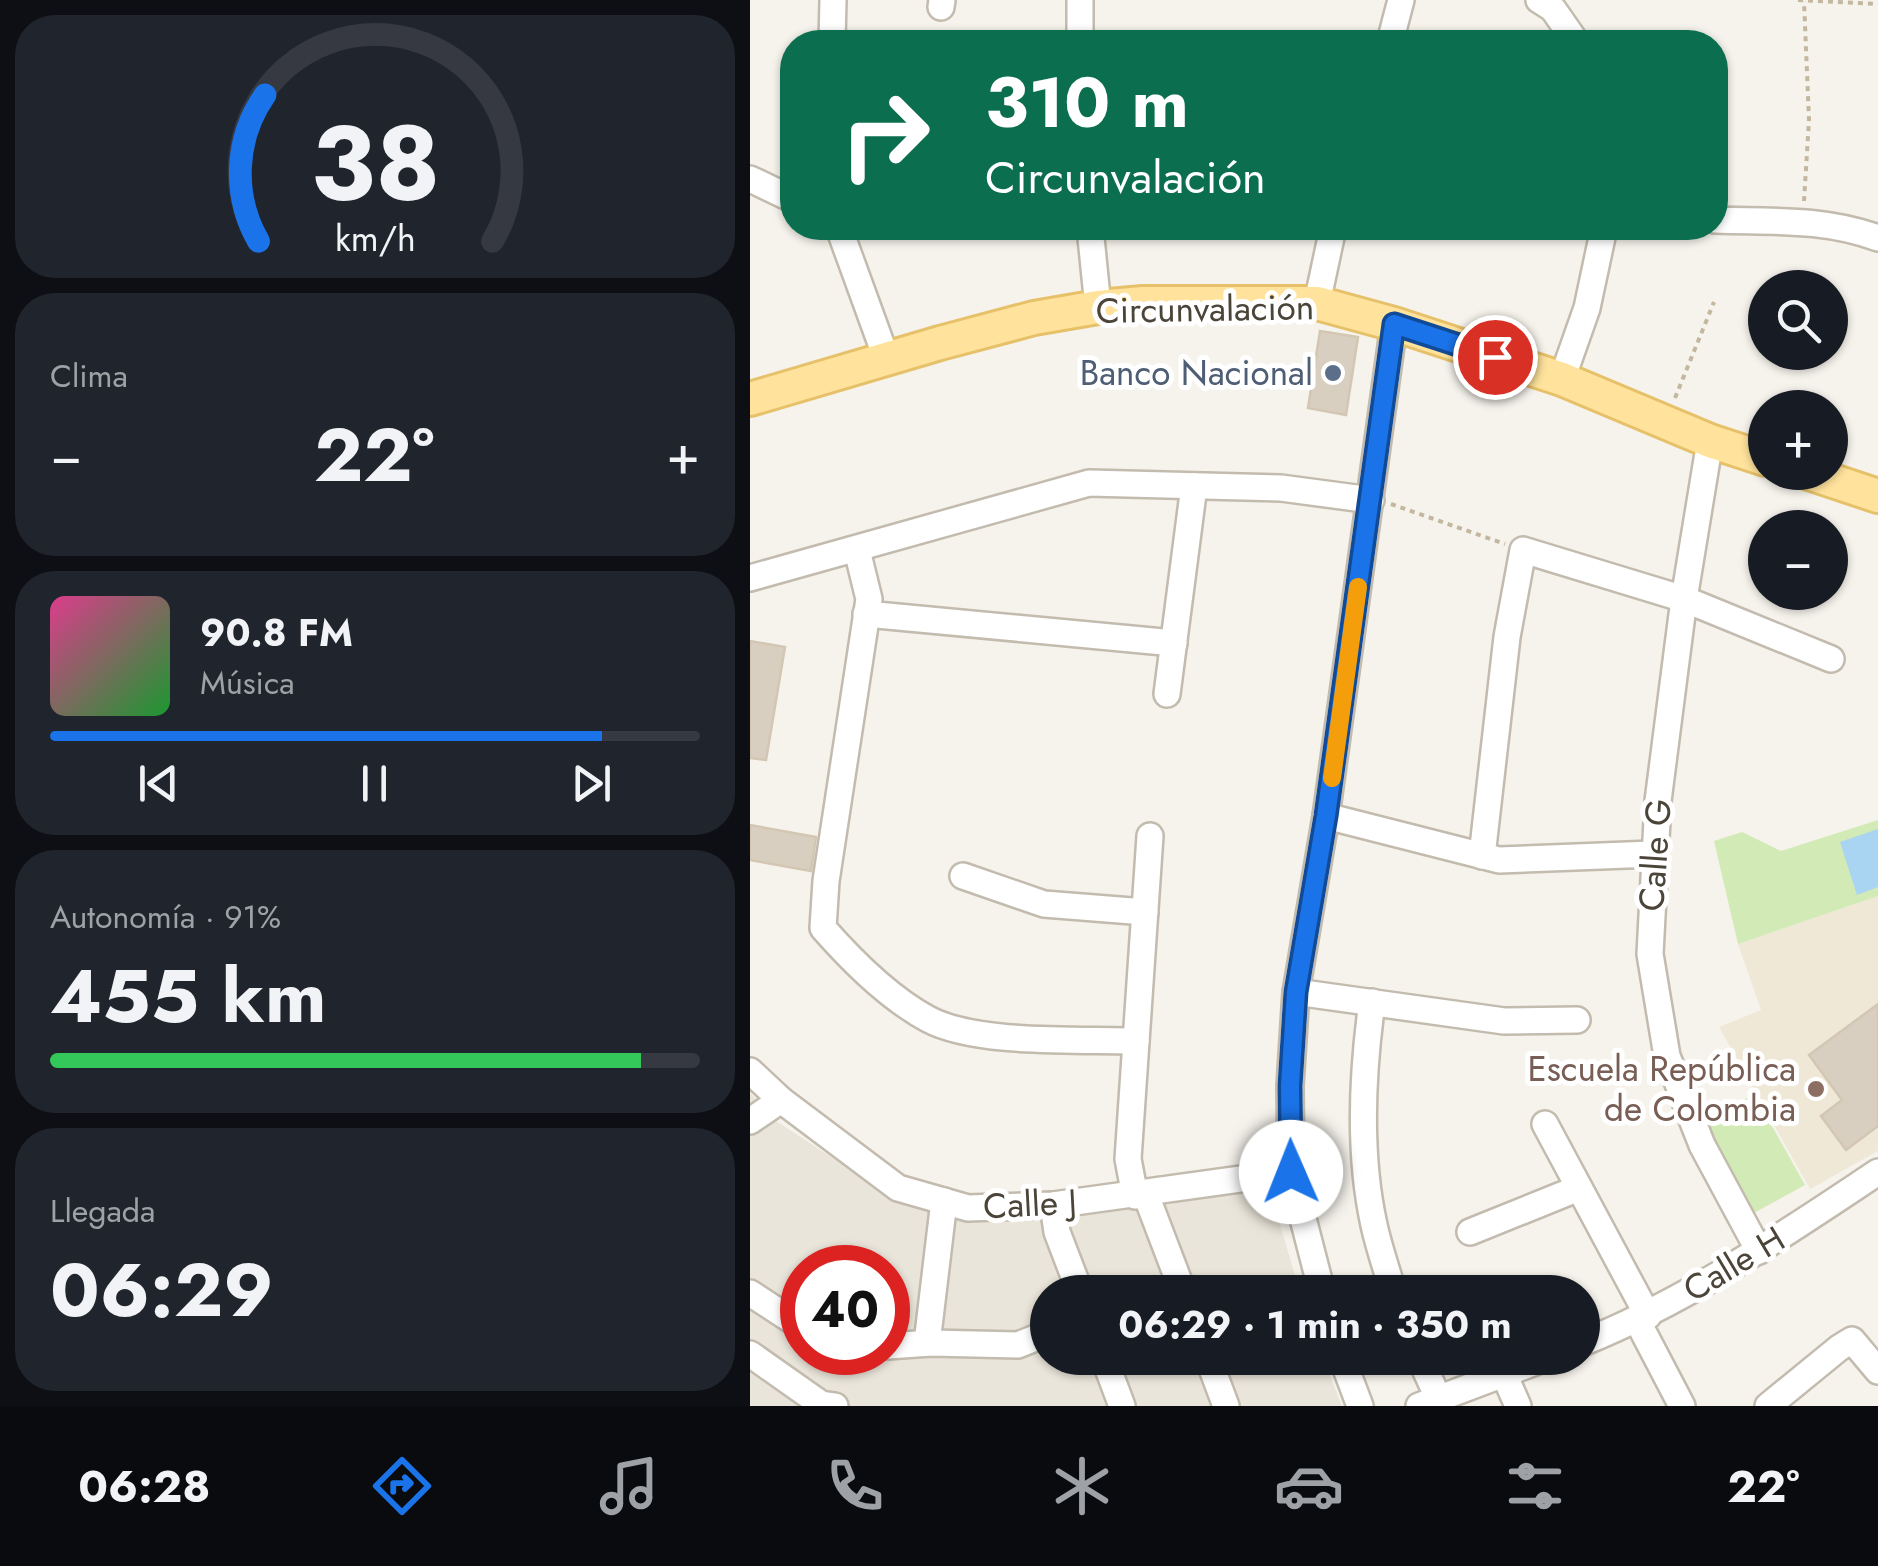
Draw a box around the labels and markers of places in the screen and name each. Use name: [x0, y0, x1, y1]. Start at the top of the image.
pin: [1453, 315, 1538, 400]
place label: Banco Nacional: [1080, 348, 1313, 398]
marker: Banco Nacional: [1322, 362, 1344, 384]
place label: Escuela República de Colombia: [1528, 1044, 1796, 1134]
marker: Escuela República de Colombia: [1805, 1078, 1827, 1100]

